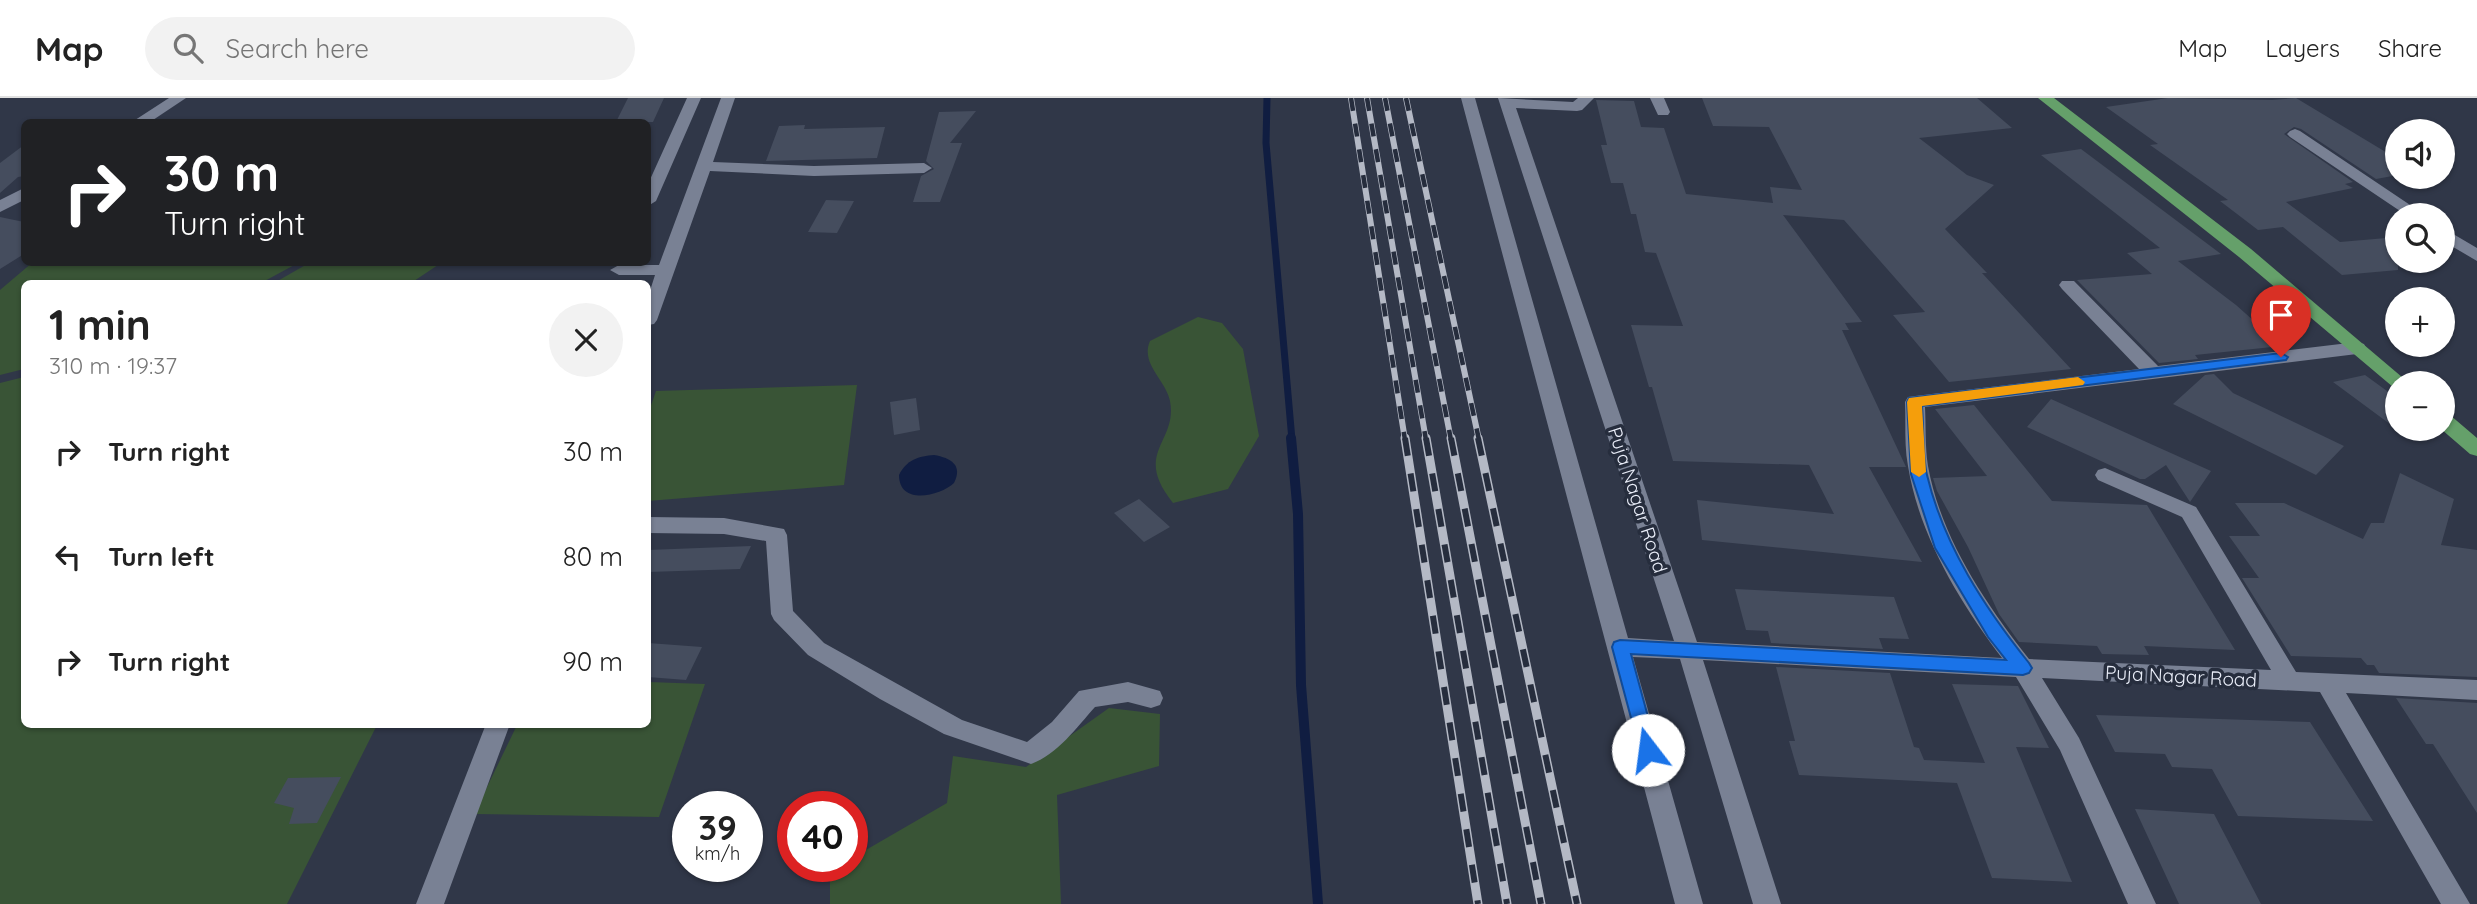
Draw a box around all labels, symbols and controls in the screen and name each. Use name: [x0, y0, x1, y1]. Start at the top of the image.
search box: [145, 17, 635, 80]
text: Map: [35, 28, 103, 69]
icon: search: [169, 29, 207, 67]
text: Search here: [225, 32, 369, 65]
text: Map: [2178, 33, 2227, 63]
text: Layers: [2265, 33, 2340, 63]
text: Share: [2378, 33, 2442, 63]
map controls: [2385, 119, 2455, 441]
button: sound: [2385, 119, 2455, 189]
text: 30 m: [164, 142, 279, 203]
icon: right: [49, 147, 140, 238]
text: Turn right: [164, 203, 305, 243]
button: search: [2385, 203, 2455, 273]
pin: [2251, 285, 2311, 357]
button: +: [2385, 287, 2455, 357]
icon: arrive: [2262, 296, 2300, 334]
text: 1 min: [49, 298, 151, 351]
button: close: [549, 303, 623, 377]
text: 310 m · 19:37: [49, 351, 177, 380]
button: −: [2385, 371, 2455, 441]
street label: Puja Nagar Road: [1603, 424, 1673, 576]
icon: right: [49, 433, 87, 471]
text: Turn right: [108, 435, 230, 468]
text: 30 m: [563, 435, 623, 468]
icon: left: [49, 538, 87, 576]
text: Turn left: [108, 540, 215, 573]
text: 80 m: [563, 540, 623, 573]
icon: right: [49, 643, 87, 681]
text: Turn right: [108, 645, 230, 678]
text: 90 m: [562, 645, 623, 678]
street label: Puja Nagar Road: [2104, 660, 2258, 692]
position arrow: [1611, 713, 1685, 787]
speed limit sign: 40: [777, 791, 868, 882]
text: 39: [698, 805, 737, 849]
text: km/h: [695, 842, 740, 865]

